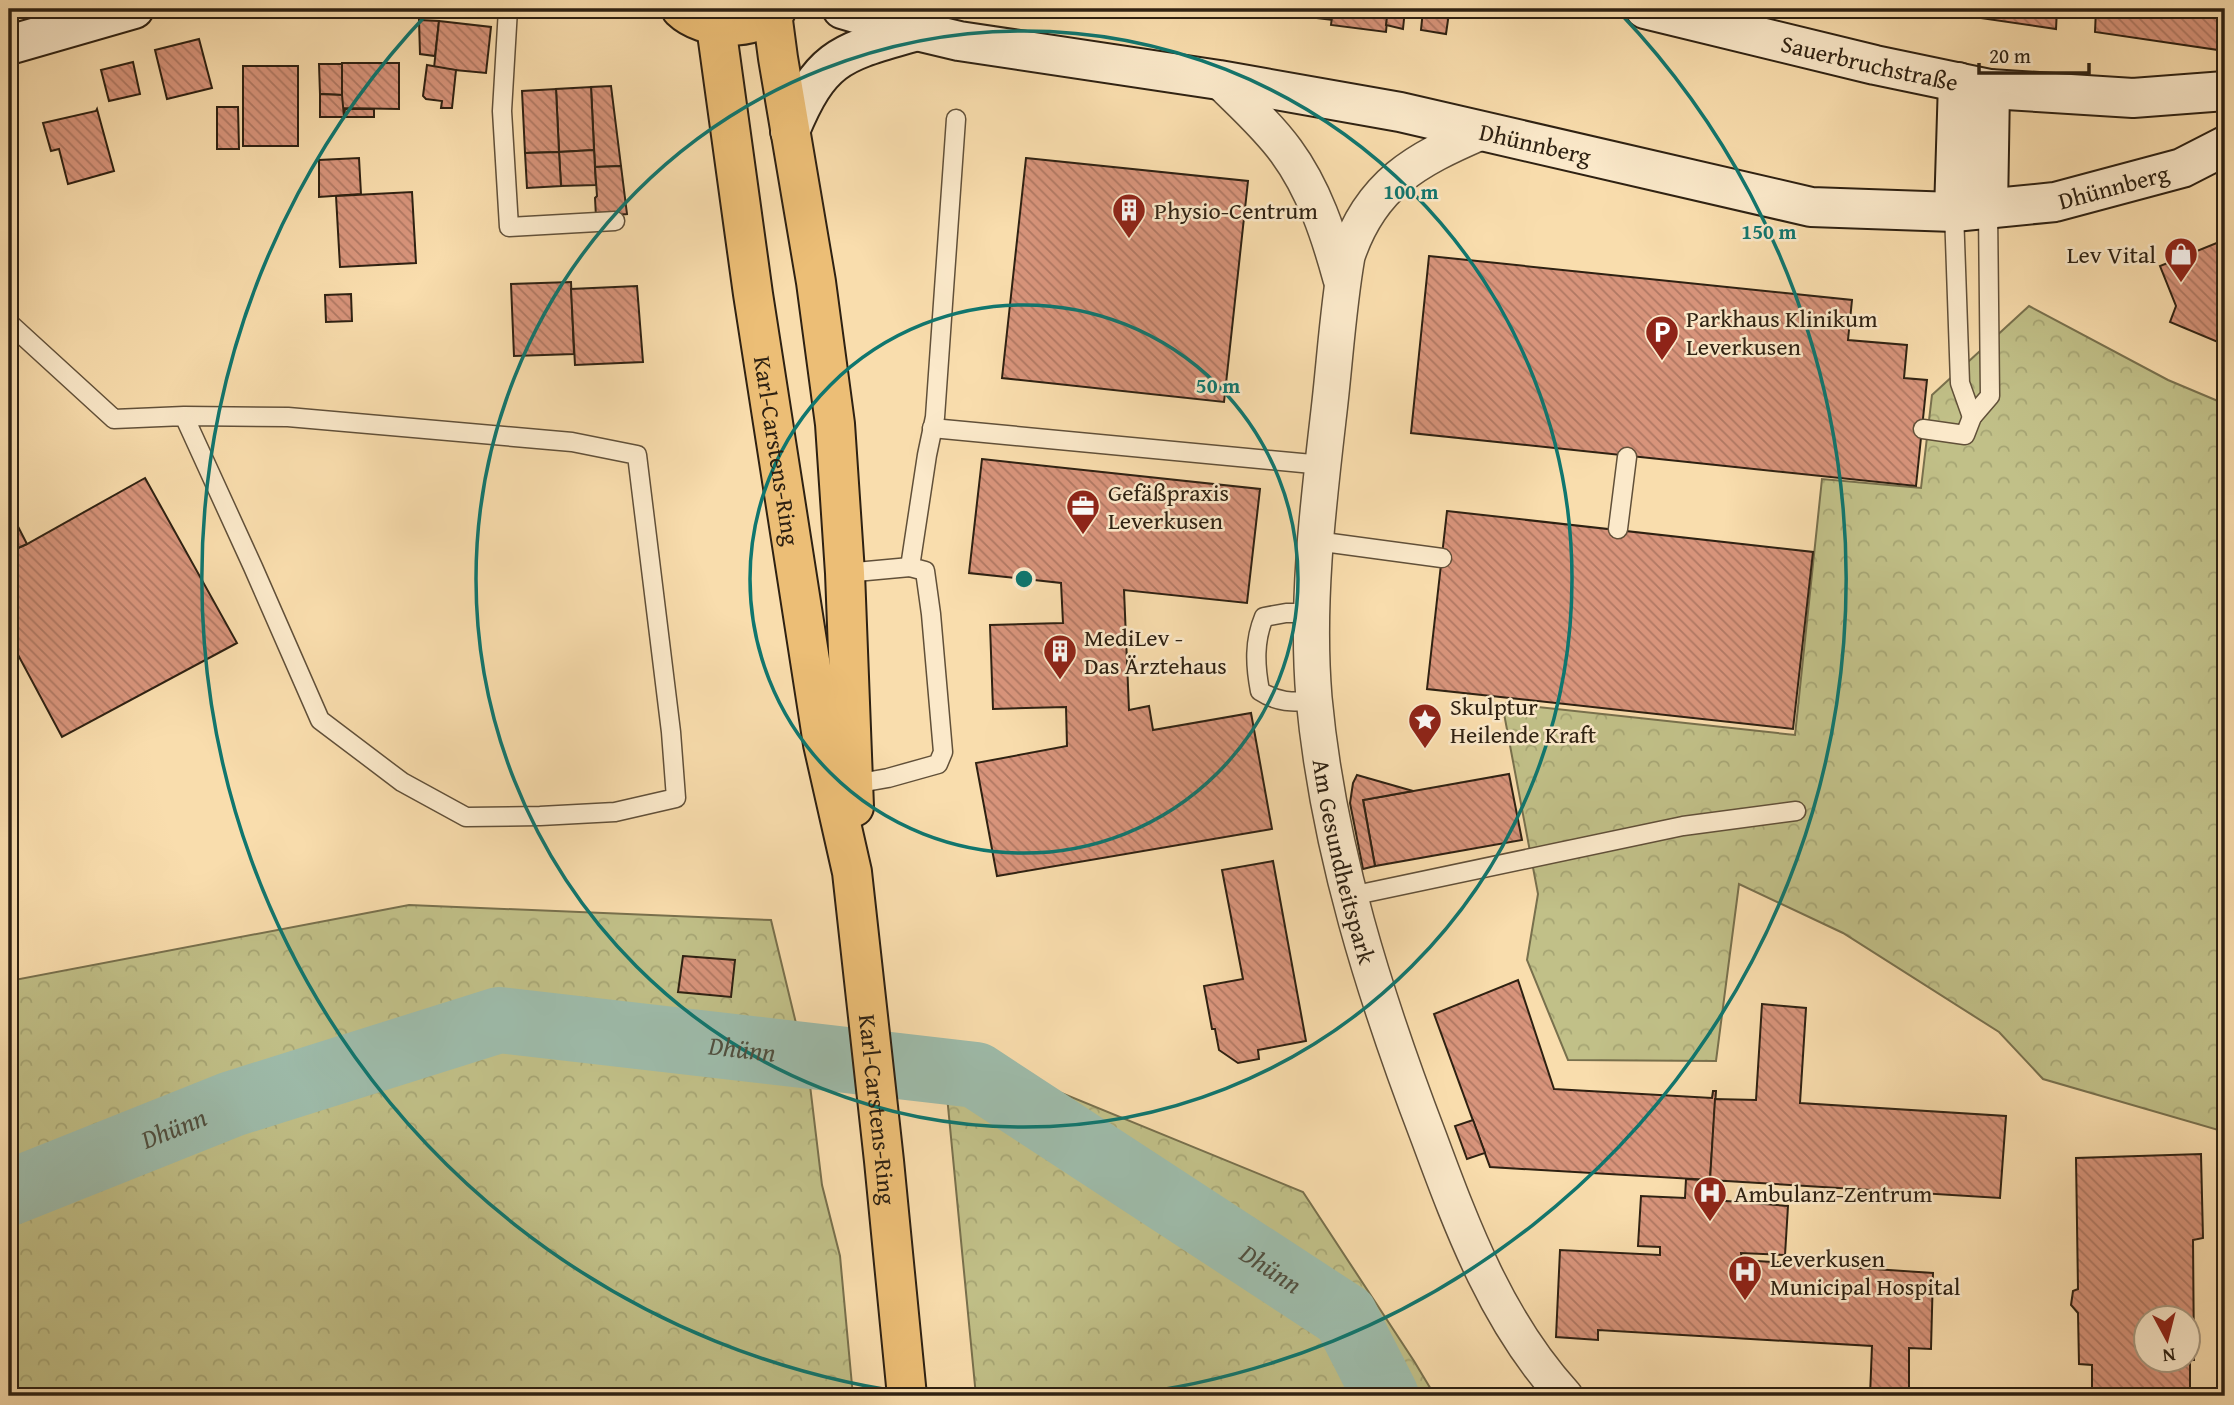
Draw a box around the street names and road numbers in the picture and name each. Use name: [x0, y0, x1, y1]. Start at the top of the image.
street label: Sauerbruchstraße: [1778, 25, 1961, 99]
street label: Dhünnberg: [1476, 113, 1595, 173]
street label: Dhünnberg: [2054, 155, 2173, 218]
street label: Karl-Carstens-Ring: [745, 353, 809, 548]
street label: Am Gesundheitspark: [1304, 756, 1385, 969]
street label: Karl-Carstens-Ring: [850, 1012, 906, 1206]

